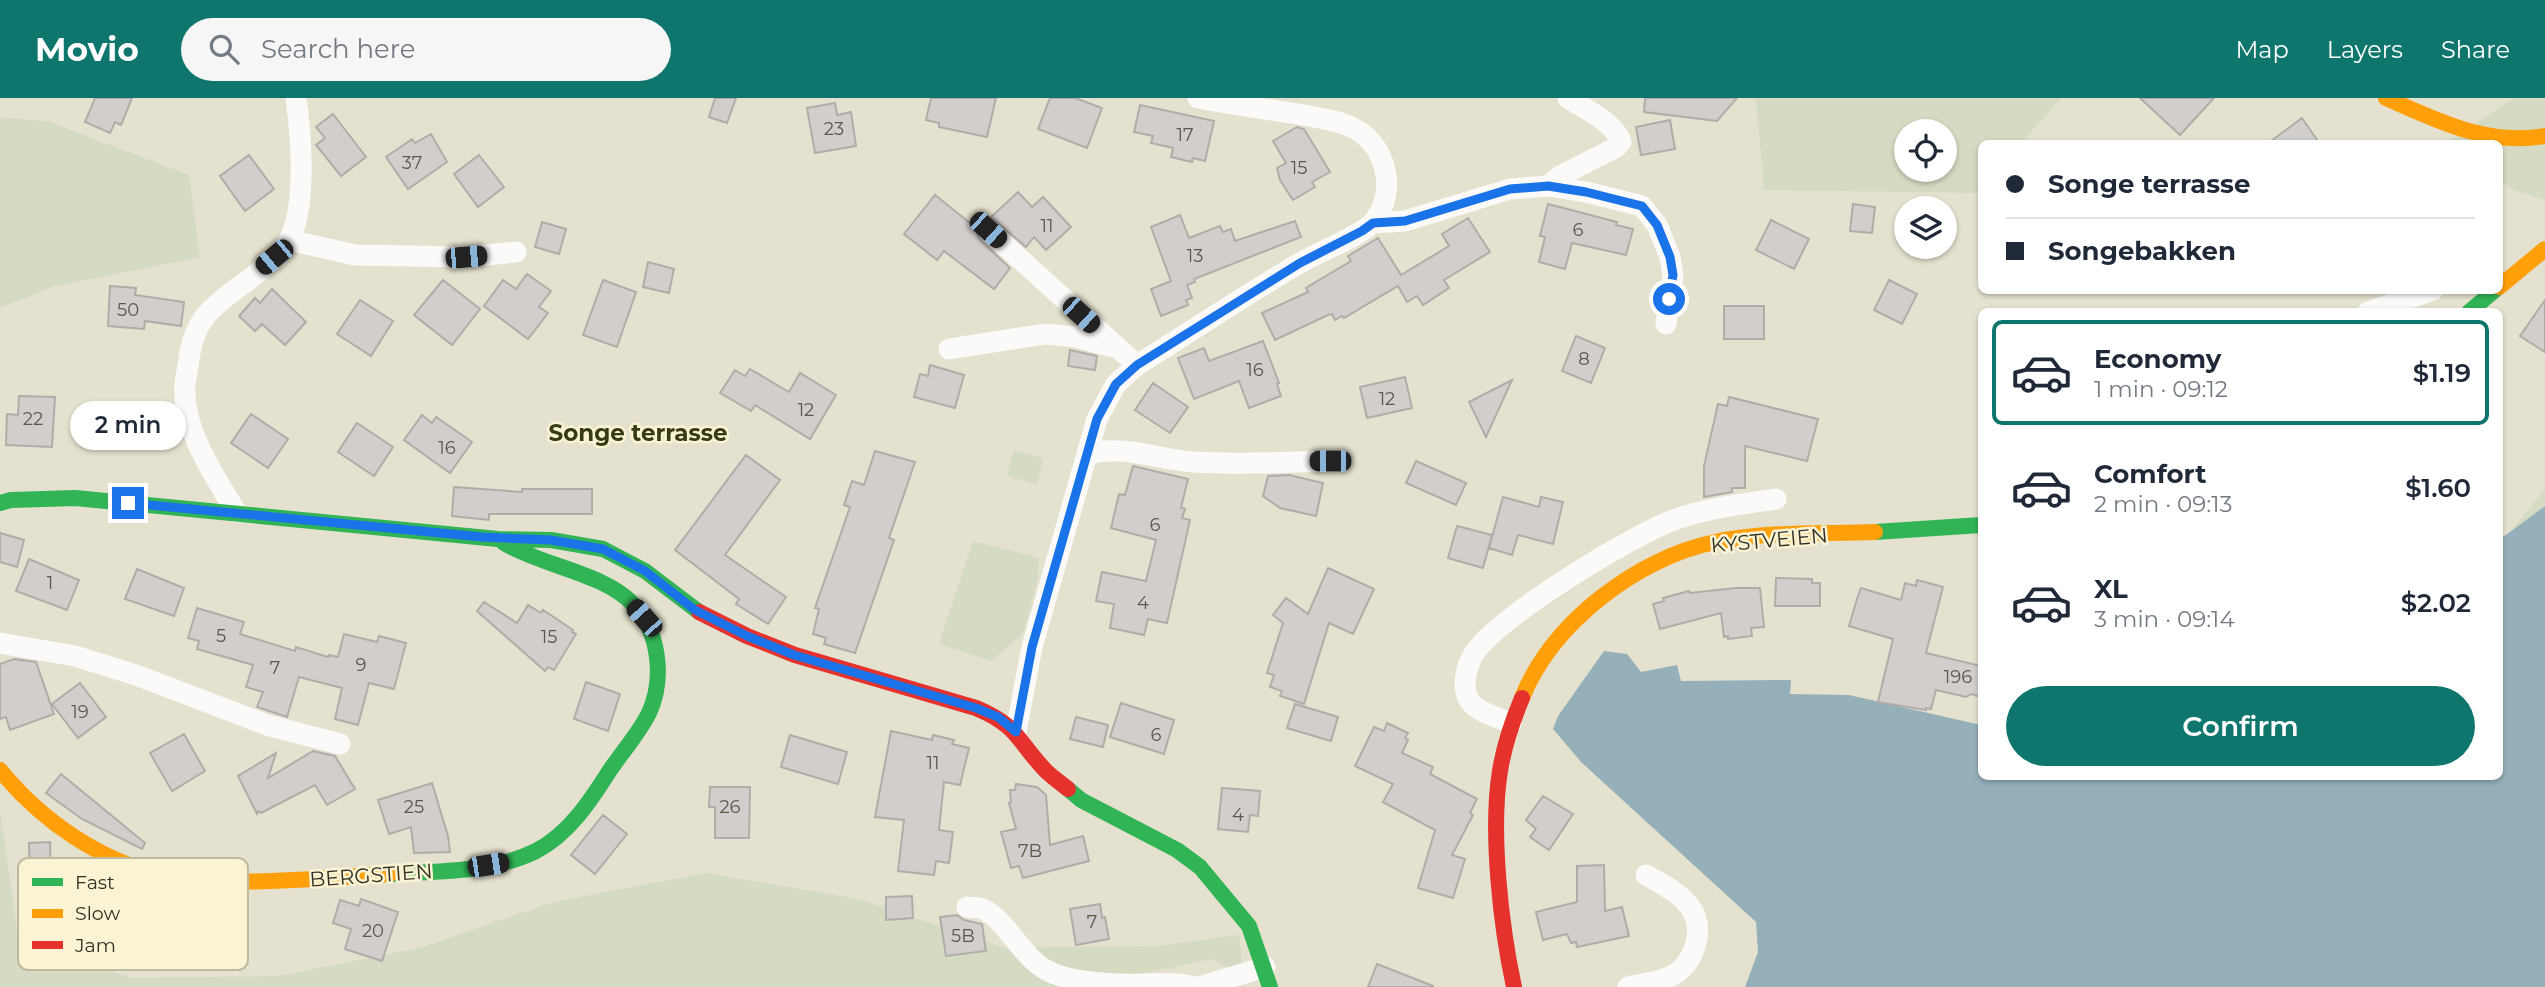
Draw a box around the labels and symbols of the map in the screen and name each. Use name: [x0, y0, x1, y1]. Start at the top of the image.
house number: 23: [824, 118, 844, 140]
house number: 17: [1176, 124, 1194, 146]
house number: 37: [402, 152, 422, 174]
house number: 15: [1291, 157, 1307, 179]
car: [966, 208, 1011, 252]
house number: 11: [1041, 215, 1054, 237]
house number: 6: [1573, 219, 1584, 241]
car: [252, 235, 297, 279]
car: [445, 245, 488, 269]
house number: 13: [1187, 245, 1203, 267]
route start: [1653, 283, 1685, 315]
car: [1059, 293, 1104, 337]
house number: 50: [117, 299, 139, 321]
house number: 8: [1578, 348, 1590, 370]
house number: 16: [1246, 359, 1264, 381]
house number: 12: [1379, 388, 1395, 410]
house number: 12: [798, 399, 814, 421]
callout: 2 min: [70, 402, 186, 450]
house number: 22: [23, 408, 43, 430]
district label: Songe terrasse: [549, 419, 727, 447]
house number: 16: [438, 437, 456, 459]
car: [1310, 451, 1352, 472]
route end: [112, 487, 144, 519]
house number: 6: [1150, 514, 1161, 536]
street label: KYSTVEIEN: [1709, 522, 1829, 558]
house number: 1: [47, 572, 53, 594]
house number: 4: [1137, 592, 1149, 614]
car: [623, 595, 666, 641]
house number: 5: [216, 625, 226, 647]
house number: 15: [541, 626, 557, 648]
house number: 9: [356, 654, 367, 676]
house number: 7: [270, 657, 280, 679]
house number: 196: [1944, 666, 1972, 688]
house number: 19: [71, 701, 89, 723]
house number: 6: [1151, 724, 1162, 746]
house number: 11: [927, 752, 940, 774]
house number: 25: [404, 796, 424, 818]
house number: 26: [719, 796, 741, 818]
house number: 4: [1232, 804, 1244, 826]
house number: 7B: [1018, 840, 1042, 862]
car: [466, 851, 511, 879]
legend: [18, 858, 248, 970]
street label: BERGSTIEN: [309, 858, 433, 892]
text: Fast: [75, 871, 115, 894]
text: Slow: [75, 902, 120, 925]
house number: 7: [1087, 911, 1097, 933]
house number: 20: [362, 920, 384, 942]
house number: 5B: [951, 925, 975, 947]
text: Jam: [74, 934, 116, 957]

